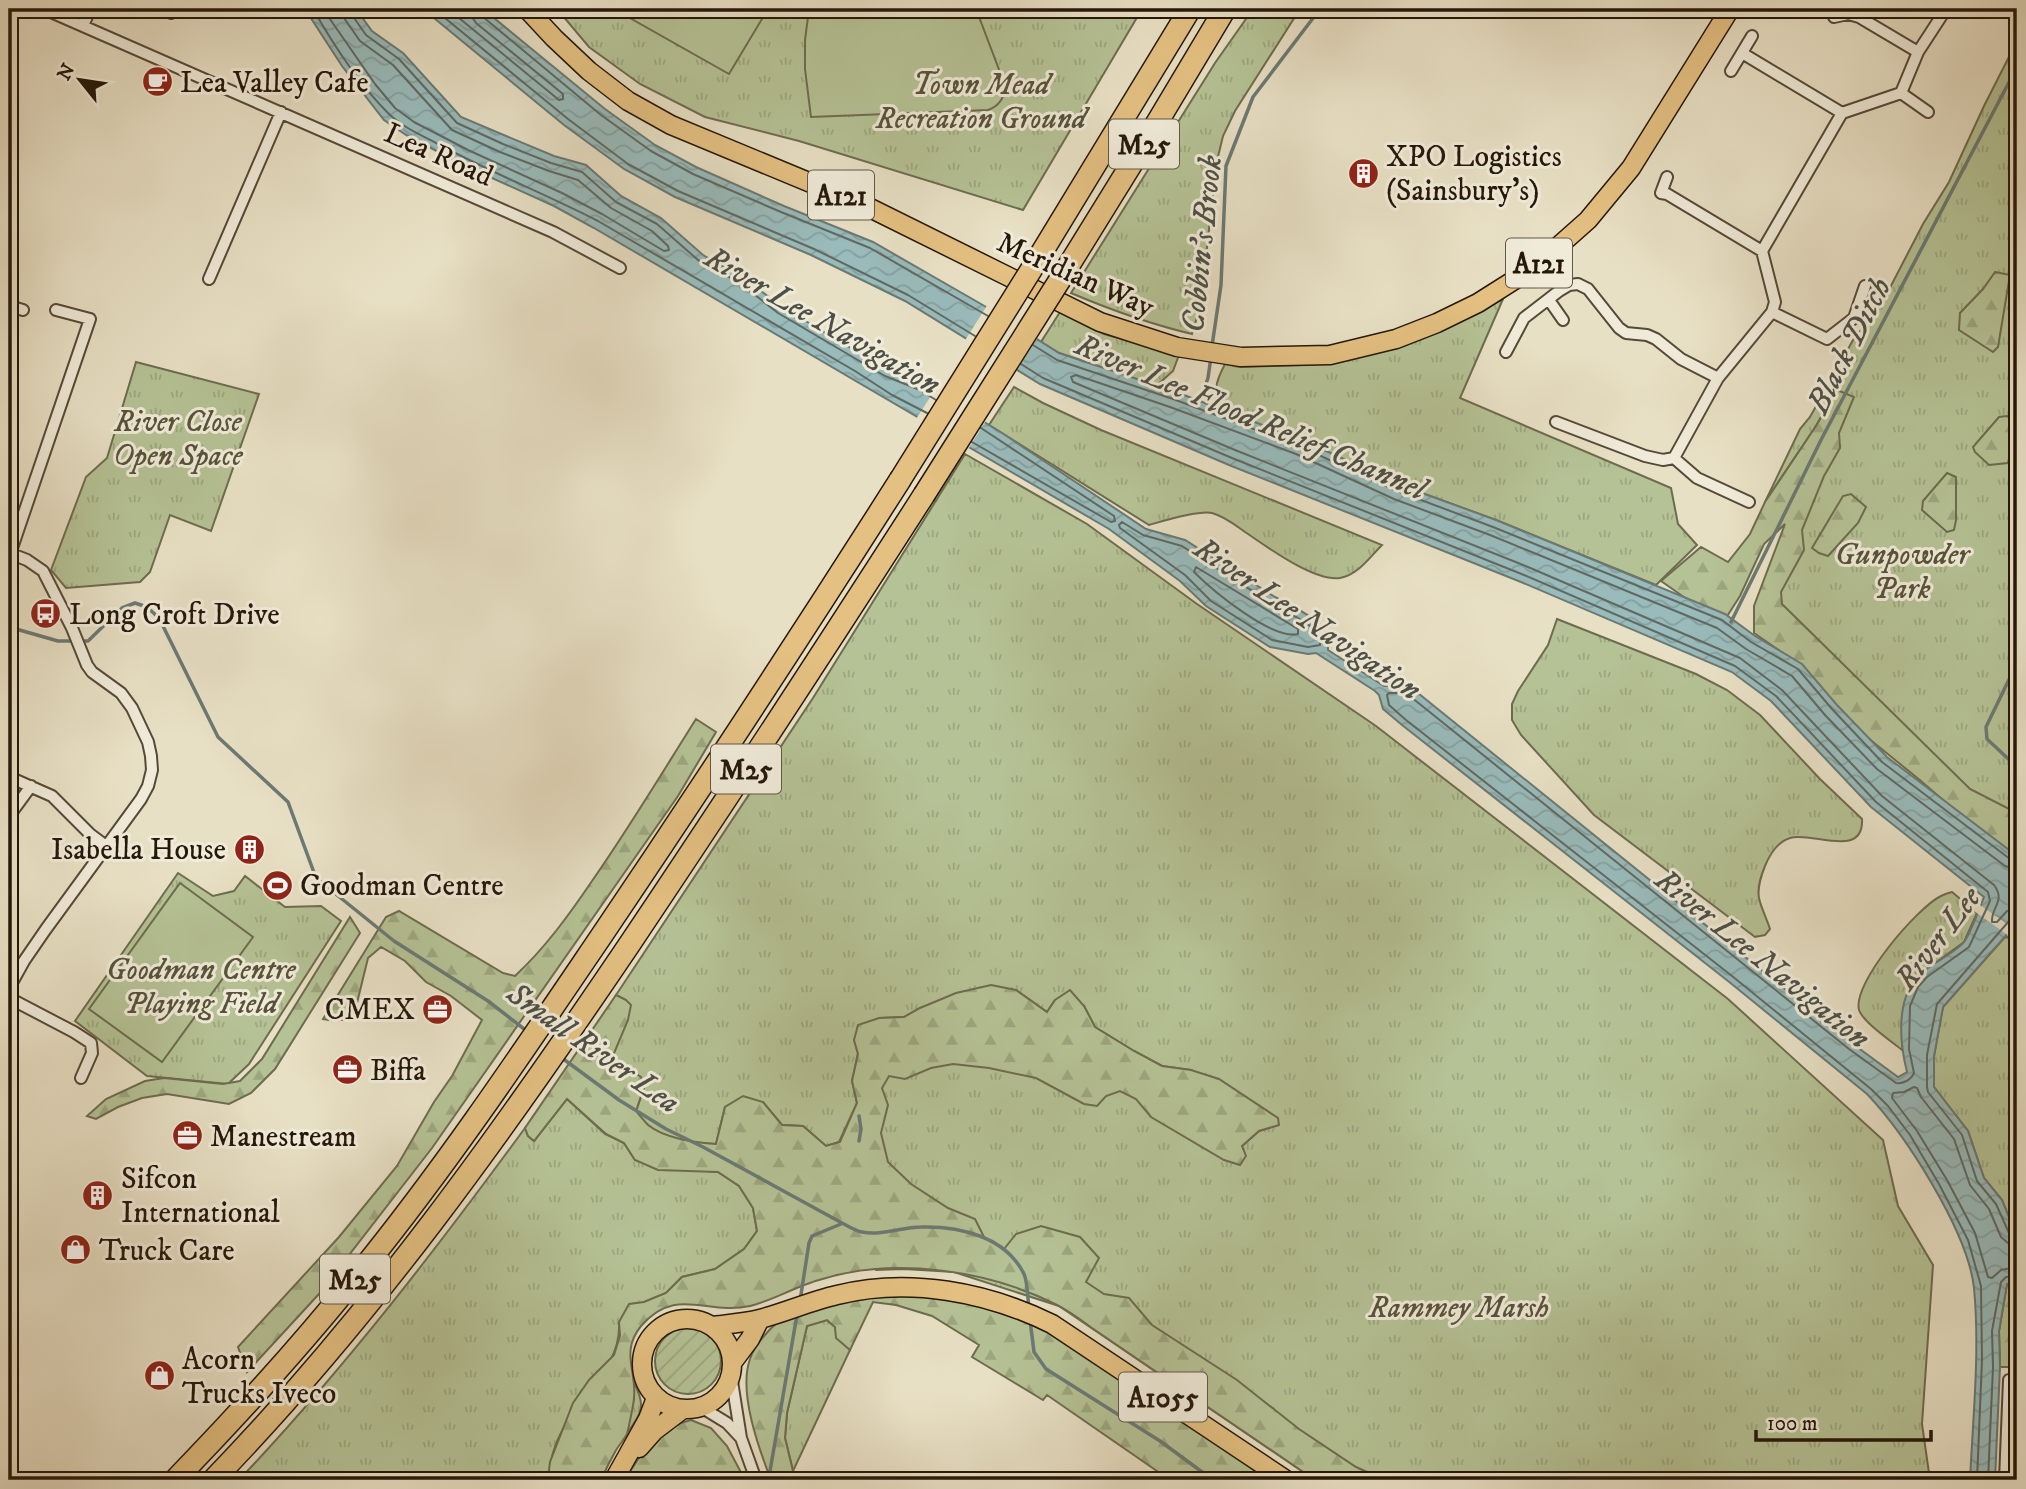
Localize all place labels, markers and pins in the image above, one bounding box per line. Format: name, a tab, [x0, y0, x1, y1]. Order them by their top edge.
cafe icon: Lea Valley Cafe	[140, 65, 174, 99]
place label: Lea Valley Cafe	[180, 65, 369, 102]
place label: XPO Logistics (Sainsbury's)	[1386, 139, 1562, 210]
building icon: XPO Logistics (Sainsbury's)	[1346, 156, 1380, 190]
bus stop icon: Long Croft Drive	[29, 597, 63, 631]
place label: Long Croft Drive	[69, 597, 280, 634]
place label: Isabella House	[51, 832, 226, 869]
building icon: Isabella House	[232, 832, 266, 866]
sports icon: Goodman Centre	[260, 868, 294, 902]
place label: Goodman Centre	[300, 868, 504, 905]
place label: CMEX	[325, 992, 415, 1029]
office icon: CMEX	[421, 992, 455, 1026]
office icon: Biffa	[330, 1053, 364, 1087]
place label: Biffa	[370, 1053, 426, 1090]
office icon: Manestream	[170, 1119, 204, 1153]
place label: Manestream	[210, 1119, 357, 1156]
place label: Sifcon International	[121, 1161, 280, 1232]
building icon: Sifcon International	[81, 1178, 115, 1212]
shop icon: Truck Care	[59, 1233, 93, 1267]
place label: Truck Care	[99, 1233, 235, 1270]
place label: Acorn Trucks Iveco	[182, 1342, 336, 1413]
shop icon: Acorn Trucks Iveco	[142, 1359, 176, 1393]

